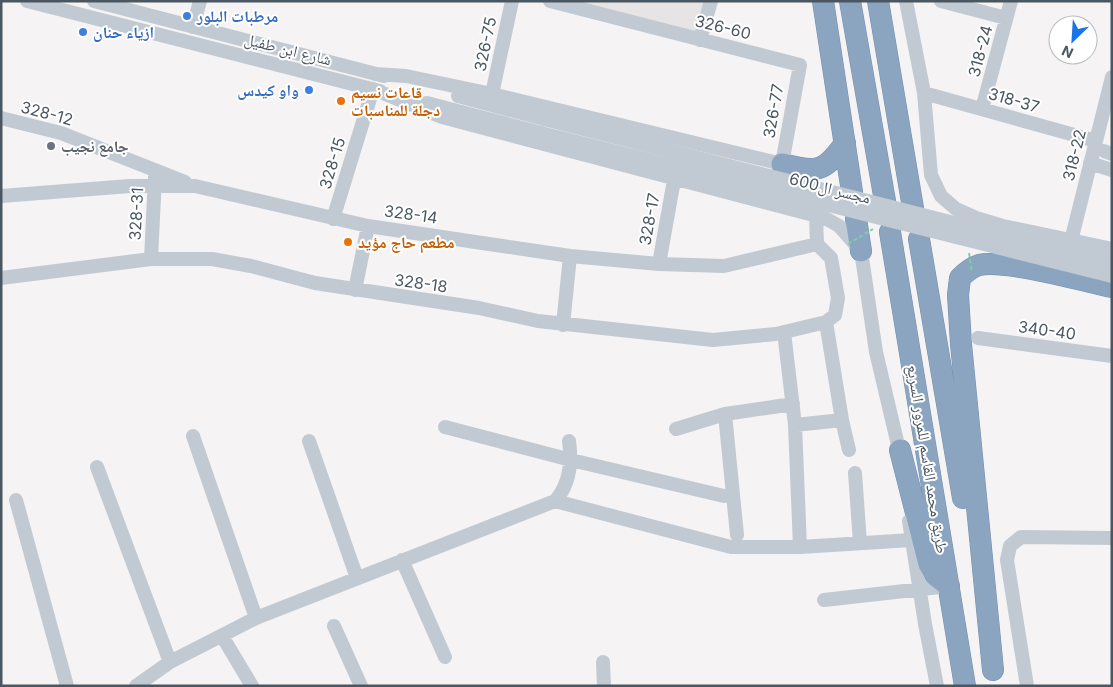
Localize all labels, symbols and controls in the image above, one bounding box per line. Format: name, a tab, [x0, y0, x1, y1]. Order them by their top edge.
place label: مرطبات البلور	[196, 6, 278, 26]
marker: مرطبات البلور	[181, 10, 193, 22]
street label: 326-60	[693, 10, 753, 44]
street label: 326-75	[469, 15, 501, 73]
north arrow	[1048, 15, 1098, 65]
place label: ازياء حنان	[93, 22, 154, 42]
street label: 318-24	[963, 23, 997, 79]
marker: ازياء حنان	[77, 26, 89, 38]
street label: شارع ابن طفيل	[242, 29, 334, 70]
text: N	[1059, 42, 1076, 62]
place label: واو كيدس	[237, 80, 299, 100]
place label: قاعات نسيم دجلة للمناسبات	[351, 82, 440, 120]
street label: 326-77	[758, 82, 788, 140]
street label: 318-37	[986, 83, 1042, 117]
marker: واو كيدس	[303, 84, 315, 96]
marker: قاعات نسيم دجلة للمناسبات	[335, 95, 347, 107]
street label: 328-12	[19, 96, 75, 130]
street label: 318-22	[1058, 127, 1090, 183]
street label: 328-15	[315, 135, 349, 191]
place label: جامع نجيب	[61, 136, 129, 157]
marker: جامع نجيب	[45, 140, 57, 152]
street label: مجسر ال600	[787, 168, 873, 209]
street label: 328-31	[125, 187, 147, 241]
street label: 328-17	[635, 191, 663, 247]
street label: 328-14	[383, 200, 439, 228]
place label: مطعم حاج مؤيد	[358, 232, 455, 254]
marker: مطعم حاج مؤيد	[342, 236, 354, 248]
street label: 328-18	[393, 269, 449, 297]
street label: 340-40	[1017, 316, 1077, 344]
street label: طريق محمد القاسم للمرور السريع	[902, 363, 953, 555]

